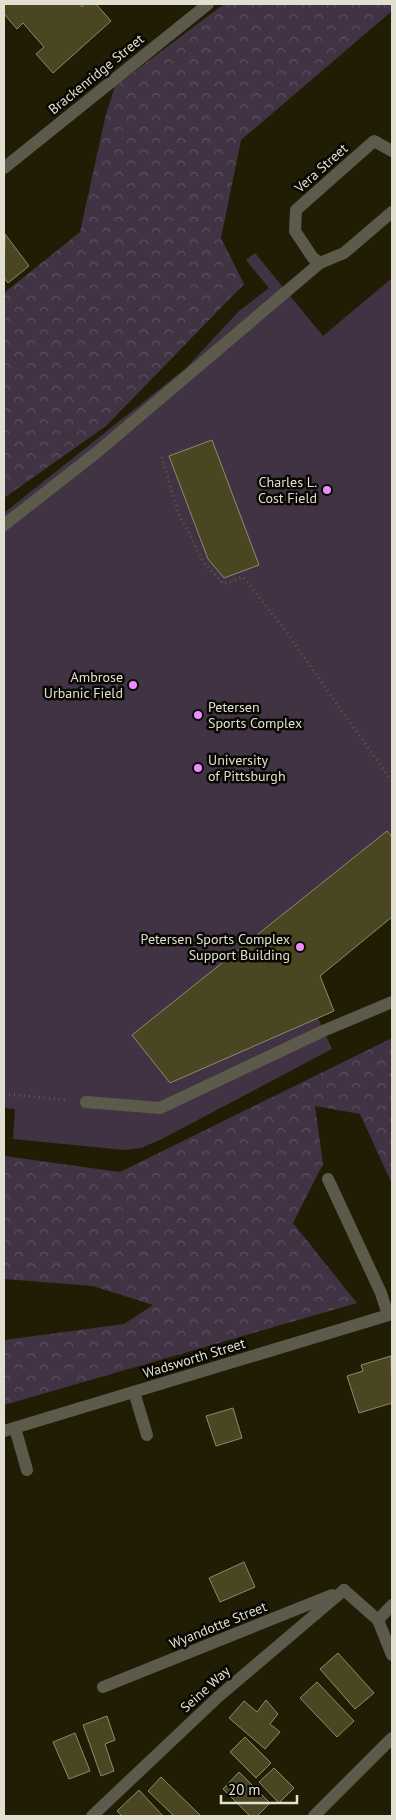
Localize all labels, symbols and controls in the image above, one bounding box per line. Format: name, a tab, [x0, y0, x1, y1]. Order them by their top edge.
street label: Brackenridge Street	[45, 30, 148, 118]
street label: Vera Street	[290, 139, 352, 197]
place label: Charles L. Cost Field	[258, 473, 317, 507]
marker: Charles L. Cost Field	[321, 484, 333, 496]
place label: Ambrose Urbanic Field	[44, 668, 123, 702]
marker: Ambrose Urbanic Field	[127, 679, 139, 691]
place label: Petersen Sports Complex	[208, 698, 302, 732]
marker: Petersen Sports Complex	[192, 709, 204, 721]
place label: University of Pittsburgh	[208, 751, 286, 785]
marker: University of Pittsburgh	[192, 762, 204, 774]
place label: Petersen Sports Complex Support Building	[141, 930, 290, 964]
marker: Petersen Sports Complex Support Building	[294, 941, 306, 953]
street label: Wadsworth Street	[141, 1334, 248, 1382]
street label: Wyandotte Street	[167, 1597, 270, 1653]
street label: Seine Way	[176, 1662, 234, 1716]
scale bar	[221, 1772, 297, 1804]
text: 20 m	[228, 1780, 261, 1799]

